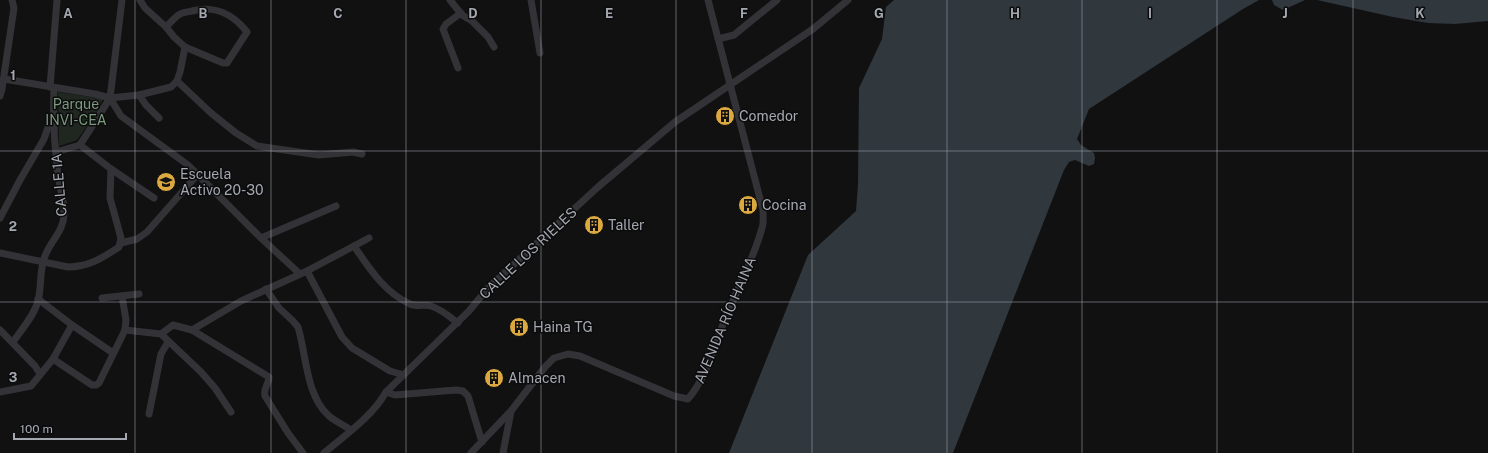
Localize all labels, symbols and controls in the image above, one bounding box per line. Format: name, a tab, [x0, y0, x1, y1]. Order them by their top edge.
text: A	[63, 6, 73, 21]
text: B	[199, 6, 208, 21]
text: C	[333, 6, 343, 21]
text: D	[468, 6, 478, 21]
text: E	[605, 6, 613, 21]
text: F	[740, 6, 748, 21]
text: G	[874, 6, 884, 21]
text: H	[1010, 6, 1020, 21]
text: I	[1148, 6, 1152, 21]
text: J	[1282, 6, 1288, 21]
text: K	[1415, 6, 1425, 21]
text: 1	[10, 68, 16, 83]
park label: Parque INVI-CEA	[45, 96, 107, 128]
building icon: Comedor	[714, 105, 736, 127]
place label: Comedor	[739, 108, 798, 124]
street label: CALLE 1A	[48, 153, 70, 217]
place label: Escuela Activo 20-30	[180, 166, 264, 198]
school or university icon: Escuela Activo 20-30	[155, 171, 177, 193]
building icon: Cocina	[737, 194, 759, 216]
place label: Cocina	[762, 197, 806, 213]
street label: CALLE LOS RIELES	[476, 204, 580, 302]
building icon: Taller	[583, 214, 605, 236]
place label: Taller	[608, 217, 645, 233]
text: 2	[9, 219, 17, 234]
street label: AVENIDA RÍO HAINA	[690, 254, 759, 386]
building icon: Haina TG	[508, 316, 530, 338]
place label: Haina TG	[533, 319, 593, 335]
building icon: Almacen	[483, 367, 505, 389]
text: 3	[9, 370, 18, 385]
place label: Almacen	[508, 370, 566, 386]
scale bar	[14, 415, 126, 441]
text: 100 m	[20, 422, 53, 436]

